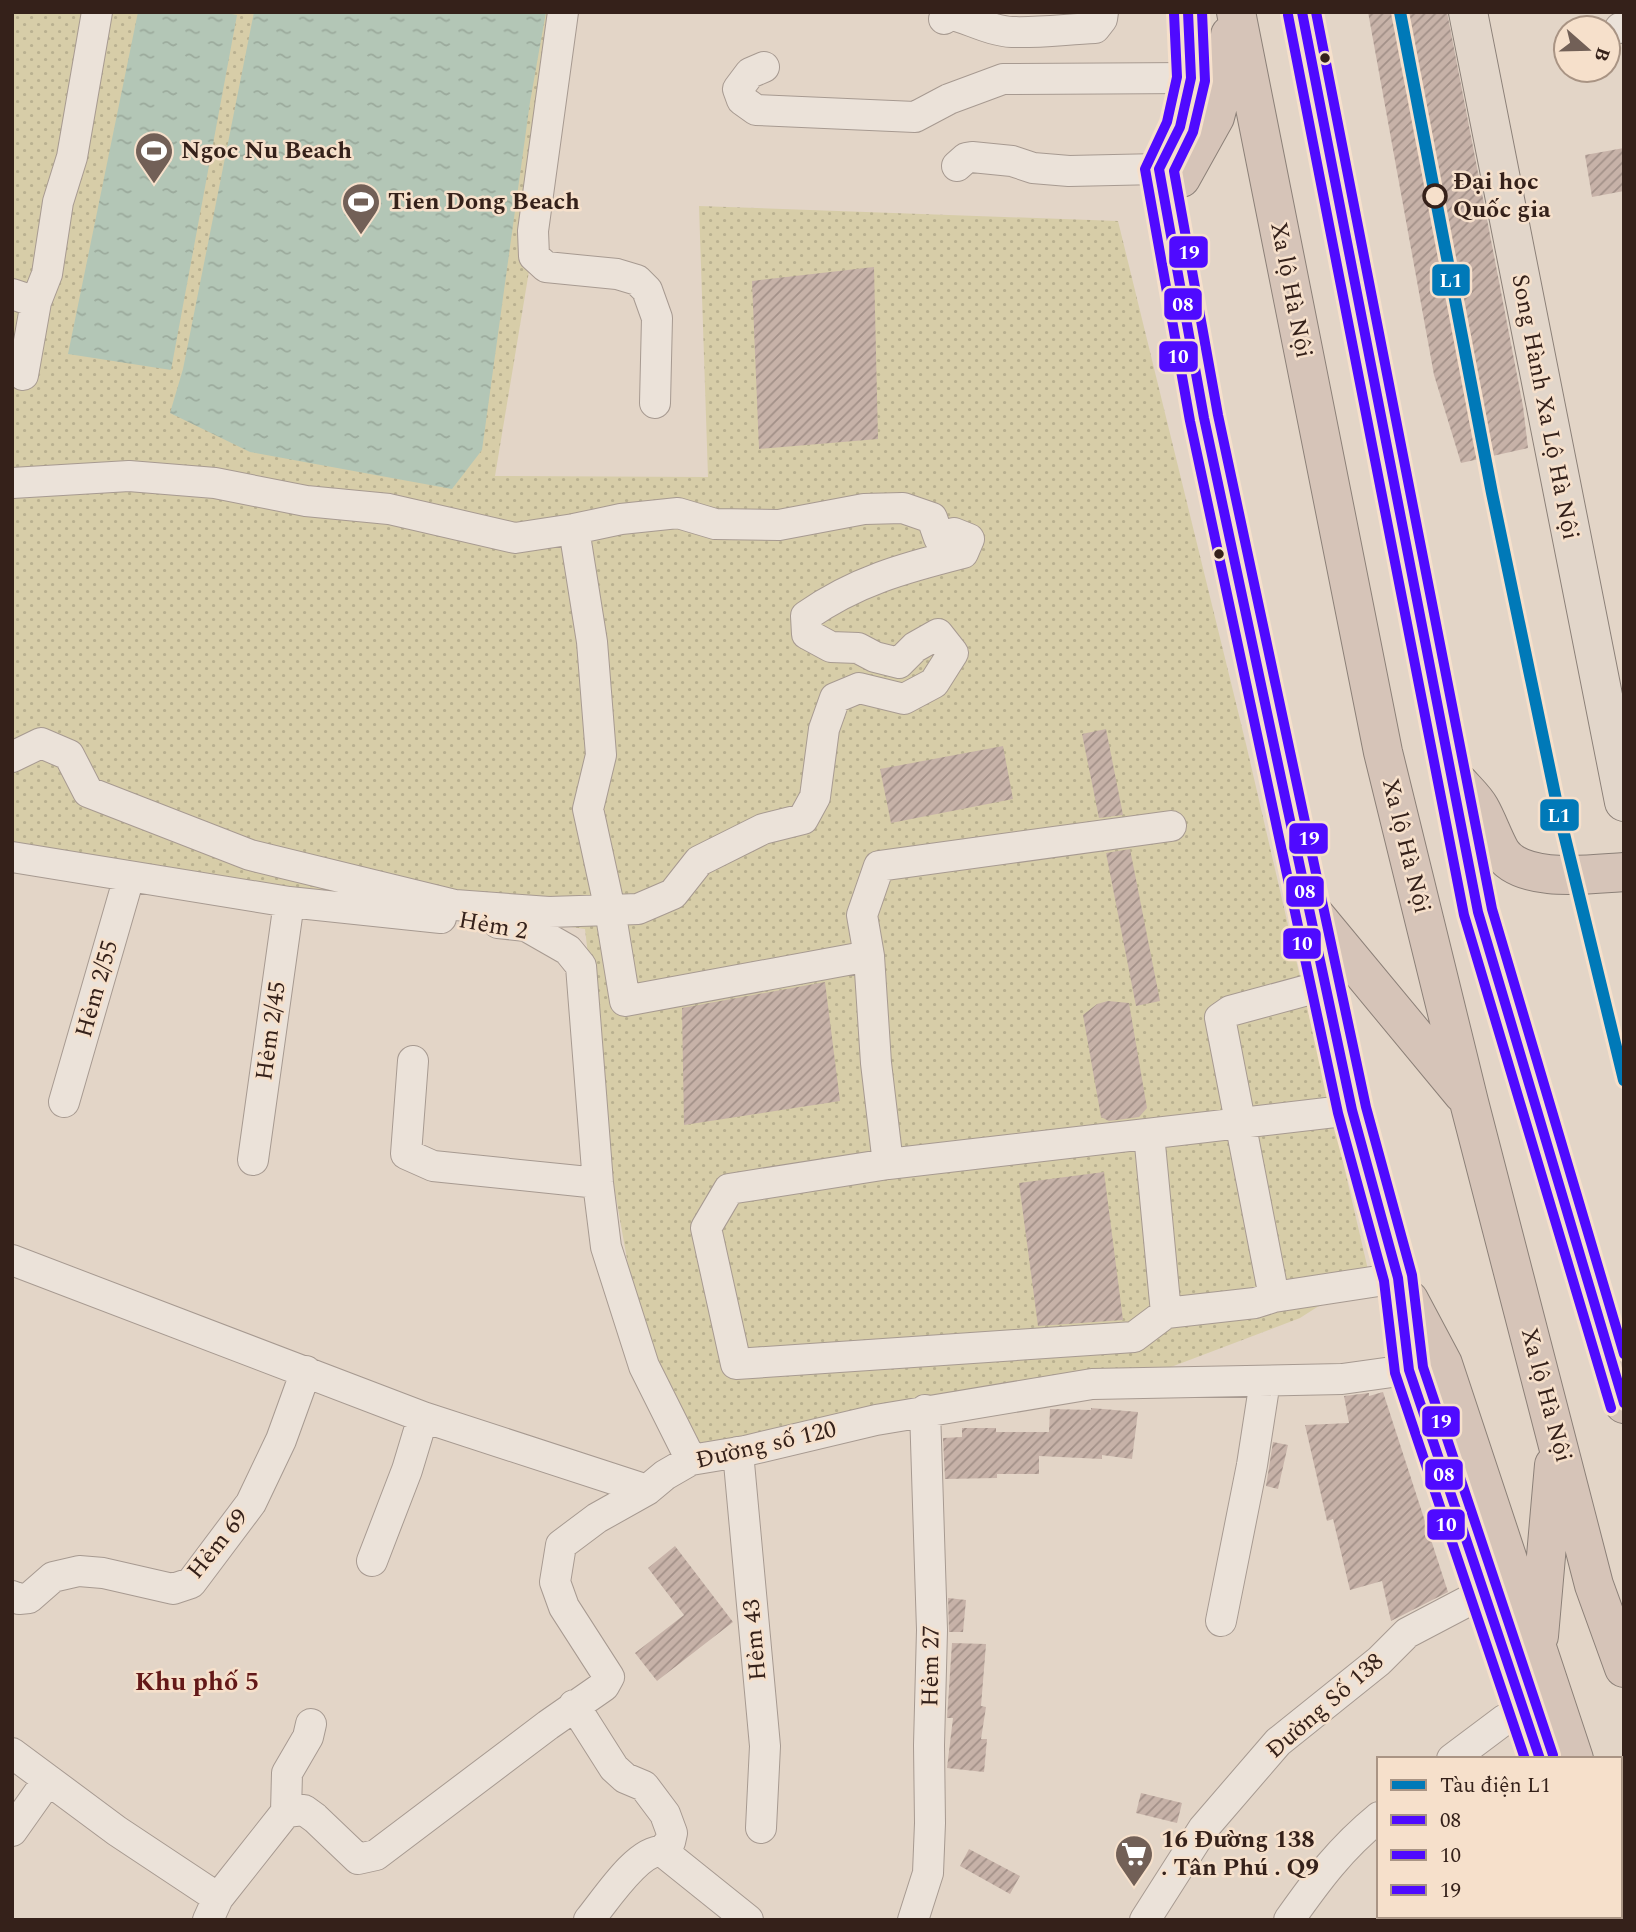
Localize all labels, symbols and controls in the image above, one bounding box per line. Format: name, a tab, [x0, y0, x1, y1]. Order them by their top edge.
north arrow	[1552, 14, 1622, 84]
text: B	[1586, 43, 1617, 66]
unlabelled marker	[1318, 51, 1332, 65]
sports icon: Ngoc Nu Beach	[133, 130, 175, 185]
place label: Ngoc Nu Beach	[181, 133, 352, 169]
place label: Đại học Quốc gia	[1453, 164, 1551, 228]
sports icon: Tien Dong Beach	[340, 181, 382, 236]
place label: Tien Dong Beach	[388, 184, 580, 220]
marker: Đại học Quốc gia	[1423, 184, 1447, 208]
street label: Xa lộ Hà Nội	[1260, 219, 1322, 361]
line badge: 19	[1168, 235, 1209, 269]
text: 19	[1178, 239, 1200, 268]
line badge: L1	[1431, 263, 1471, 297]
text: L1	[1440, 267, 1463, 296]
street label: Song Hành Xa Lộ Hà Nội	[1502, 271, 1588, 543]
line badge: 08	[1163, 287, 1203, 321]
text: 08	[1172, 291, 1194, 320]
line badge: 10	[1158, 340, 1199, 373]
text: 10	[1167, 343, 1189, 372]
unlabelled marker	[1212, 547, 1226, 561]
street label: Xa lộ Hà Nội	[1372, 775, 1440, 917]
line badge: L1	[1539, 798, 1580, 832]
text: L1	[1548, 802, 1571, 831]
line badge: 19	[1288, 822, 1329, 855]
text: 19	[1298, 825, 1320, 854]
line badge: 08	[1285, 875, 1325, 908]
text: 08	[1294, 878, 1316, 907]
street label: Hẻm 2	[456, 902, 530, 950]
line badge: 10	[1282, 927, 1322, 960]
text: 10	[1291, 930, 1313, 959]
street label: Hẻm 2/55	[66, 936, 128, 1042]
street label: Hẻm 2/45	[246, 979, 296, 1083]
street label: Xa lộ Hà Nội	[1511, 1324, 1581, 1466]
line badge: 19	[1421, 1405, 1461, 1438]
text: 19	[1430, 1408, 1452, 1437]
street label: Đường số 120	[692, 1411, 840, 1479]
line badge: 08	[1424, 1458, 1464, 1491]
text: 08	[1433, 1461, 1455, 1490]
street label: Hẻm 69	[178, 1501, 258, 1587]
line badge: 10	[1426, 1508, 1466, 1541]
text: 10	[1435, 1511, 1457, 1540]
street label: Hẻm 43	[734, 1598, 776, 1682]
street label: Hẻm 27	[912, 1625, 950, 1707]
street label: Đường Số 138	[1258, 1644, 1392, 1768]
district label: Khu phố 5	[135, 1662, 259, 1702]
legend	[1377, 1757, 1622, 1918]
text: Tàu điện L1	[1440, 1770, 1551, 1802]
text: 08	[1440, 1805, 1461, 1837]
place label: 16 Đường 138 . Tân Phú . Q9	[1161, 1822, 1319, 1886]
supermarket icon: 16 Đường 138 . Tân Phú . Q9	[1113, 1833, 1155, 1888]
text: 10	[1440, 1840, 1461, 1872]
text: 19	[1440, 1875, 1461, 1907]

